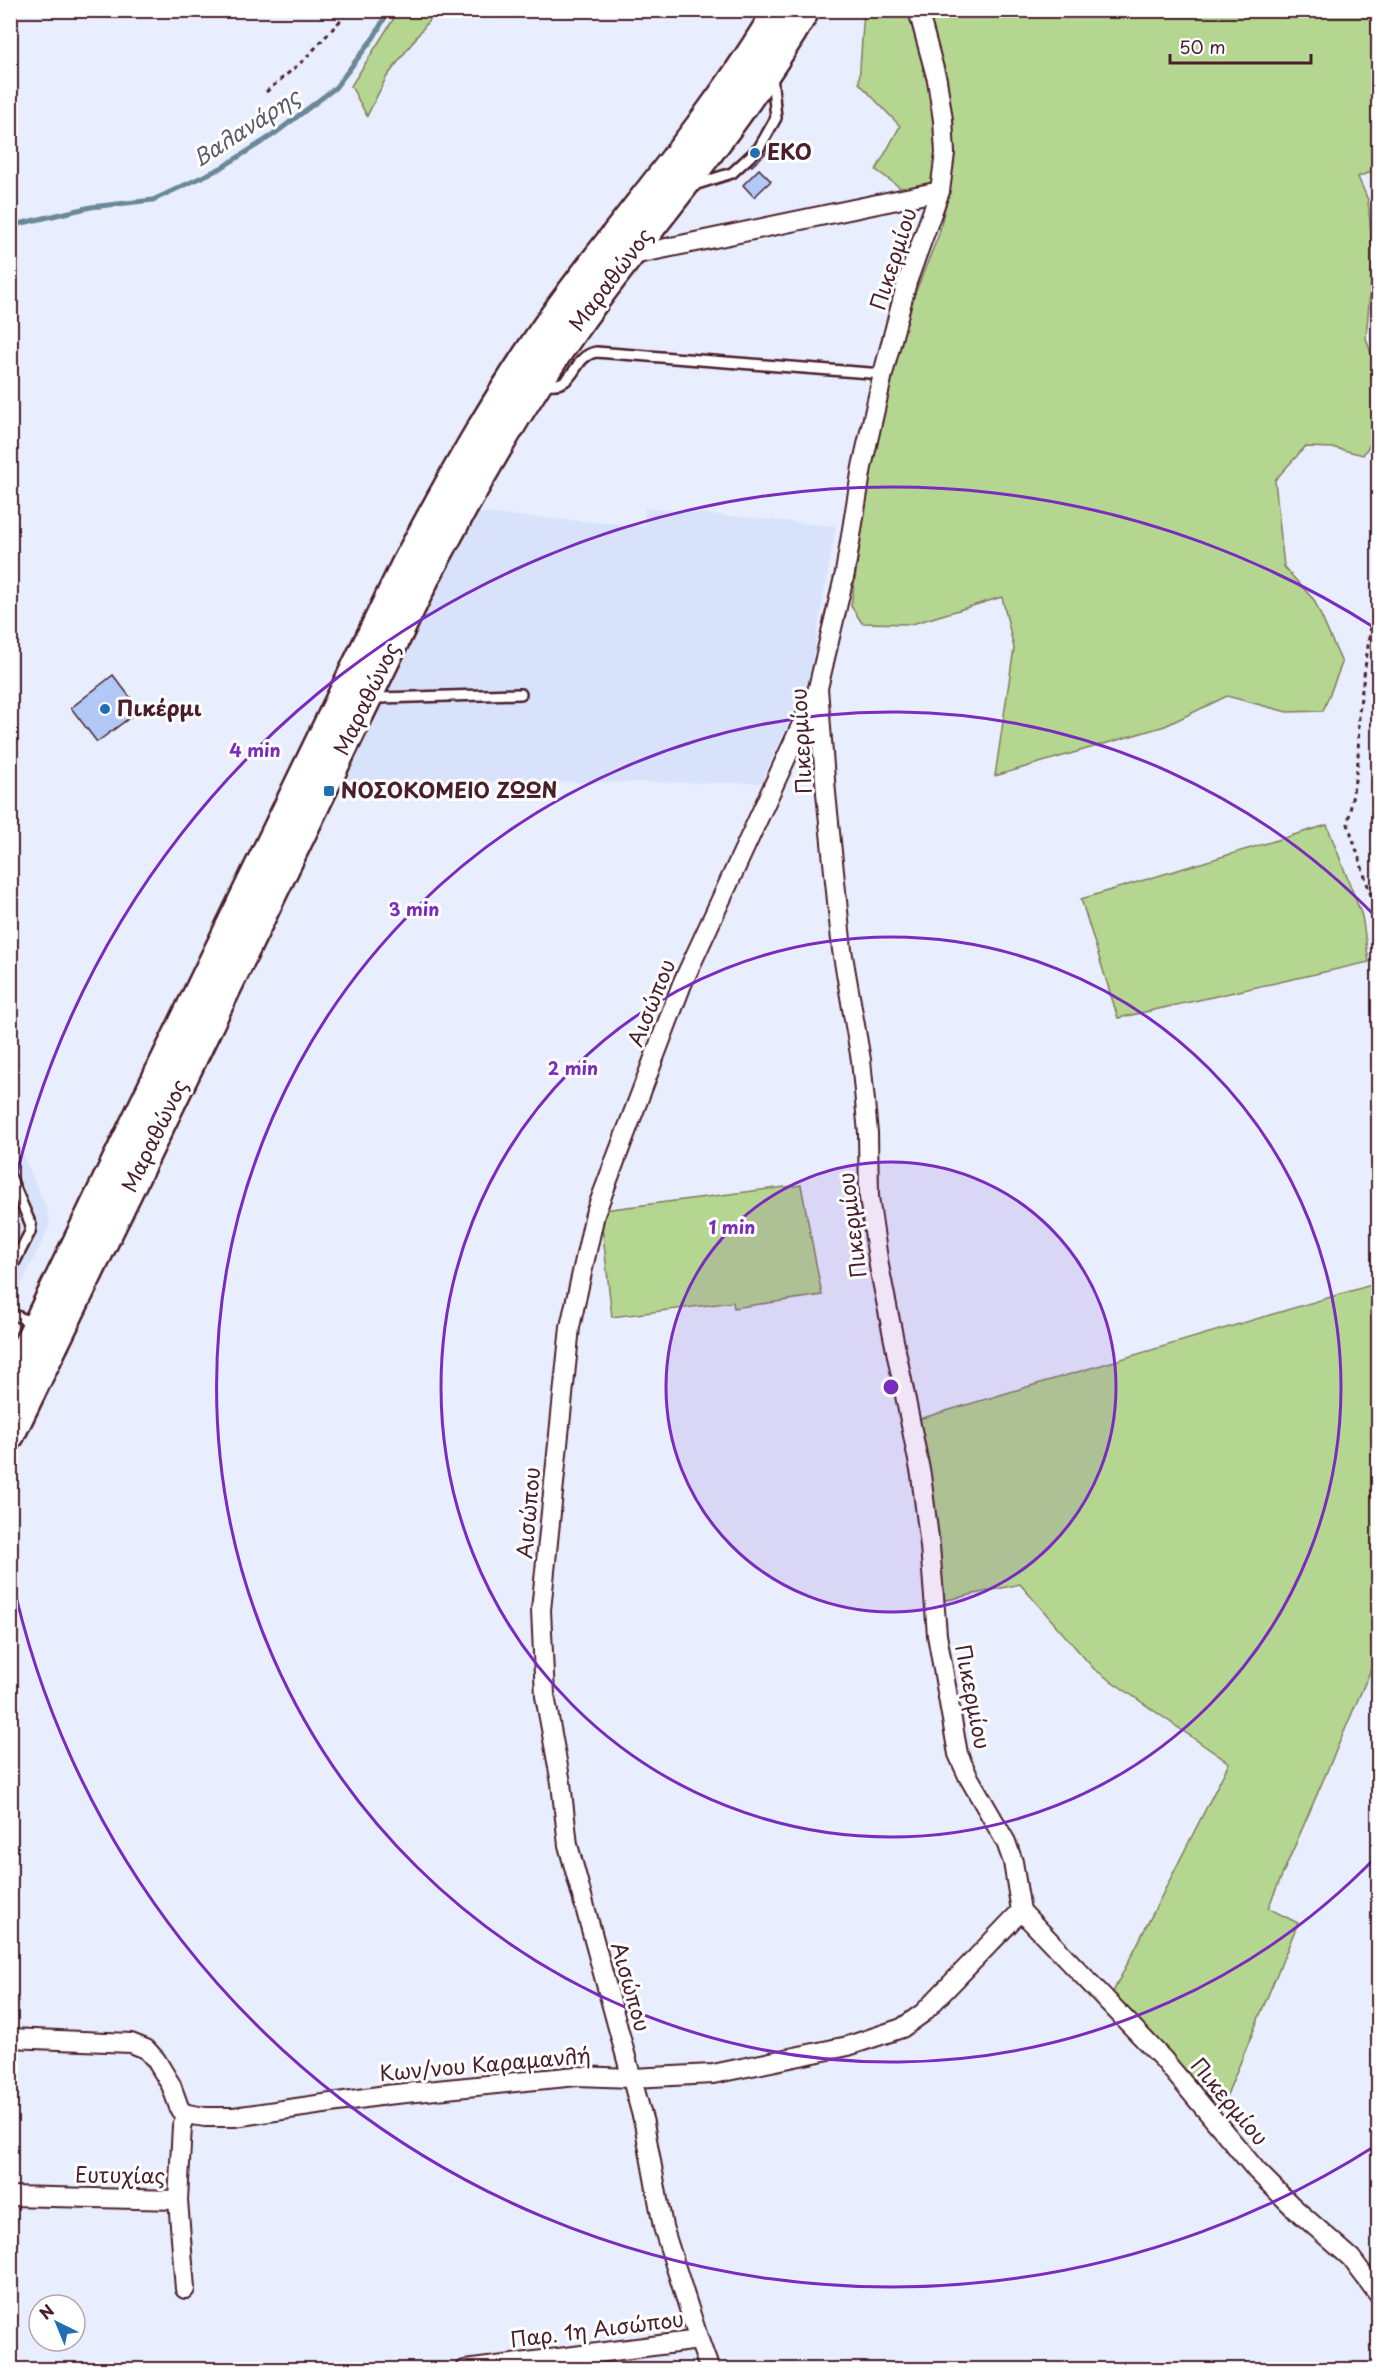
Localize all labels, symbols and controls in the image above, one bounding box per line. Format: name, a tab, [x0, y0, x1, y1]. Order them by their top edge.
scale bar	[1170, 27, 1311, 65]
text: 50 m	[1179, 33, 1226, 60]
water label: Βαλανάρης	[185, 79, 307, 174]
place label: EKO	[767, 135, 812, 167]
marker: EKO	[748, 146, 762, 160]
street label: Πικερμίου	[861, 203, 924, 314]
street label: Μαραθώνος	[560, 220, 659, 337]
street label: Μαραθώνος	[324, 636, 406, 760]
street label: Πικερμίου	[781, 687, 819, 795]
place label: Πικέρμι	[117, 691, 202, 723]
marker: Πικέρμι	[98, 702, 112, 716]
text: 4 min	[229, 736, 281, 763]
place label: ΝΟΣΟΚΟΜΕΙΟ ΖΩΩΝ	[341, 773, 557, 805]
marker: ΝΟΣΟΚΟΜΕΙΟ ΖΩΩΝ	[322, 784, 336, 798]
text: 3 min	[389, 895, 439, 922]
street label: Αισώπου	[618, 954, 682, 1051]
text: 2 min	[548, 1054, 598, 1081]
street label: Μαραθώνος	[112, 1073, 194, 1197]
street label: Πικερμίου	[829, 1171, 873, 1280]
text: 1 min	[709, 1213, 755, 1240]
centre of rings	[881, 1377, 901, 1397]
street label: Αισώπου	[507, 1466, 547, 1560]
street label: Πικερμίου	[948, 1642, 1000, 1752]
street label: Αισώπου	[604, 1938, 660, 2035]
street label: Κων/νου Καραμανλή	[378, 2038, 592, 2088]
street label: Πικερμίου	[1184, 2050, 1277, 2152]
street label: Ευτυχίας	[75, 2157, 166, 2191]
north arrow	[27, 2293, 87, 2353]
text: N	[33, 2298, 59, 2324]
street label: Παρ. 1η Αισώπου	[508, 2301, 686, 2355]

